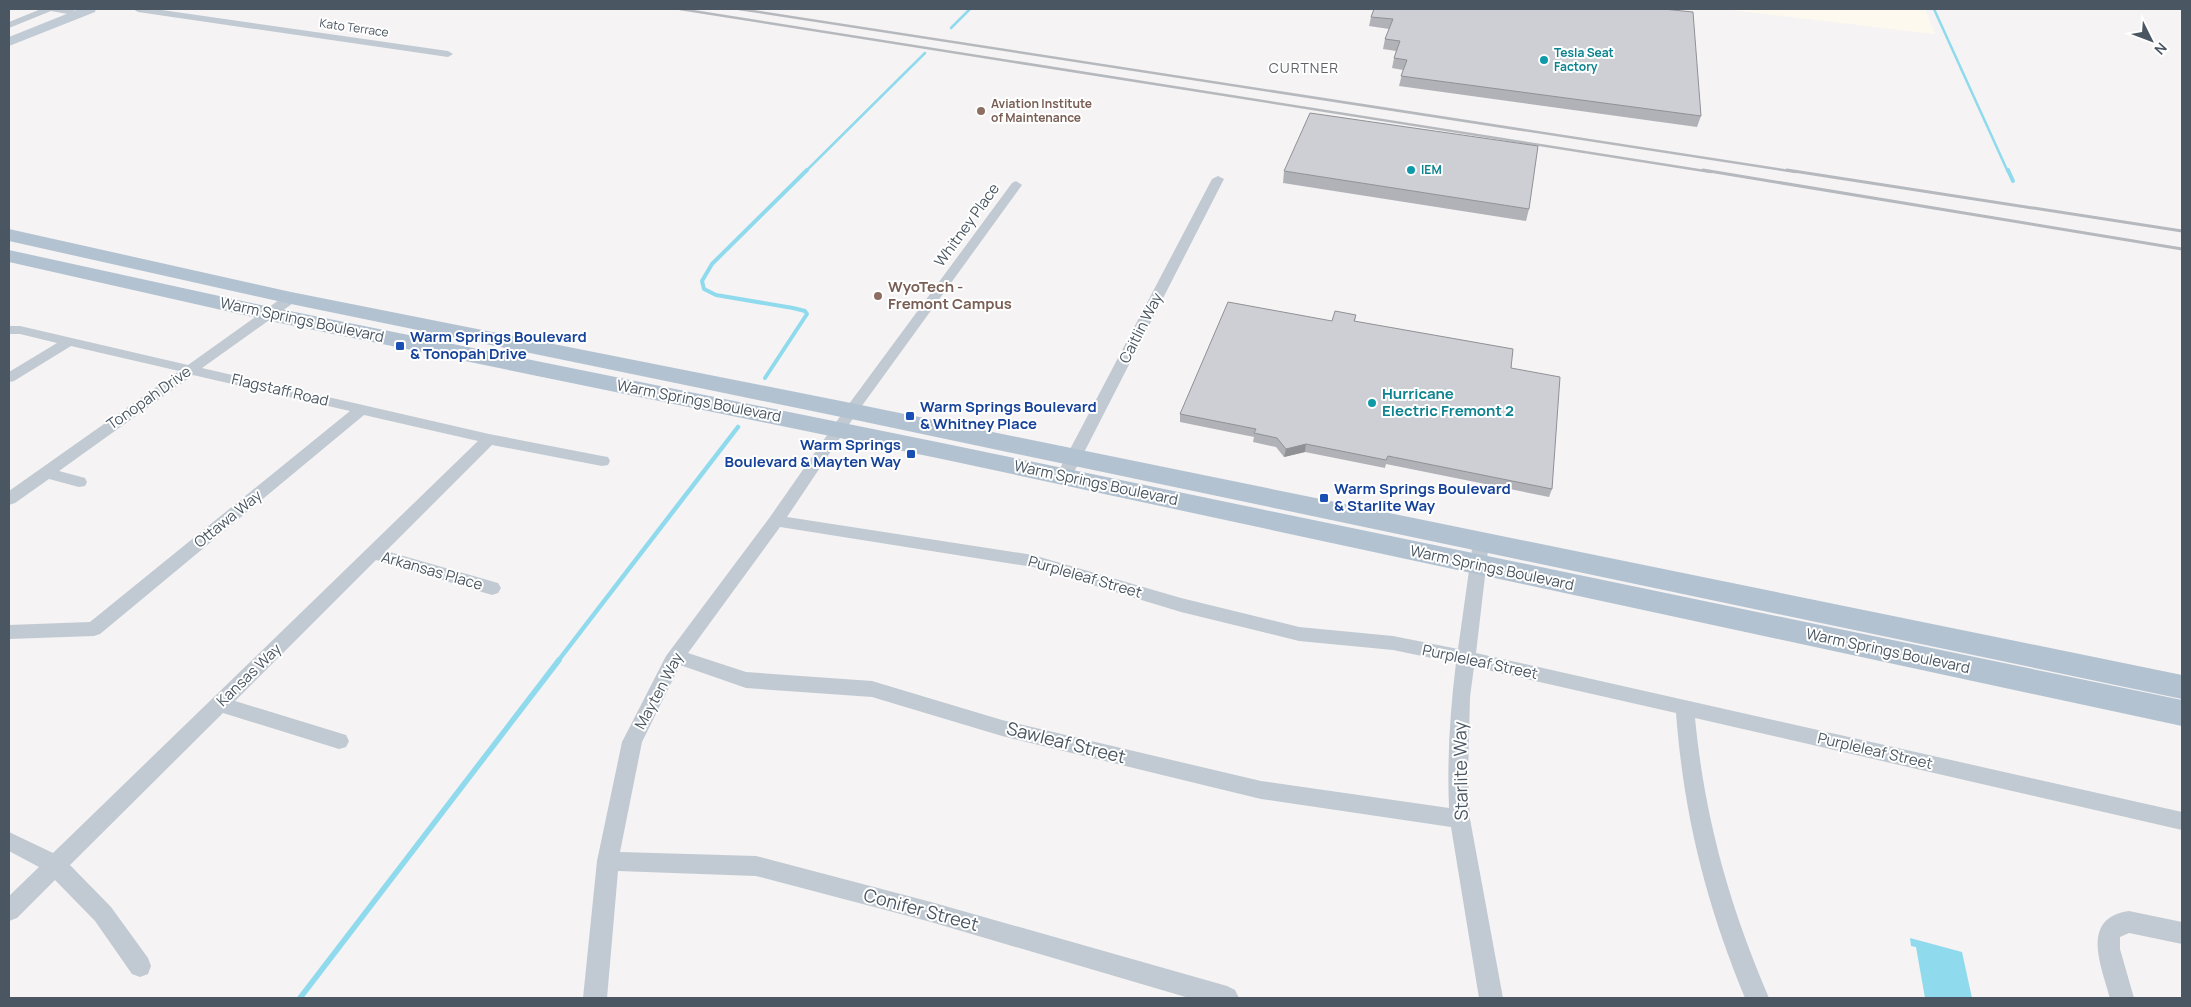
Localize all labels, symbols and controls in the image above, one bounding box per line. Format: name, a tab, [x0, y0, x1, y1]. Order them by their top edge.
street label: Kato Terrace	[318, 14, 390, 41]
north arrow	[2126, 15, 2176, 65]
text: N	[2151, 39, 2171, 59]
place label: Tesla Seat Factory	[1554, 44, 1614, 75]
marker: Tesla Seat Factory	[1538, 54, 1550, 66]
district label: CURTNER	[1269, 58, 1339, 77]
place label: Aviation Institute of Maintenance	[991, 95, 1092, 126]
marker: Aviation Institute of Maintenance	[975, 105, 987, 117]
place label: IEM	[1421, 161, 1442, 178]
marker: IEM	[1405, 164, 1417, 176]
street label: Whitney Place	[929, 178, 1004, 271]
place label: WyoTech - Fremont Campus	[888, 276, 1012, 314]
street label: Caitlin Way	[1114, 289, 1167, 367]
marker: WyoTech - Fremont Campus	[872, 290, 884, 302]
street label: Warm Springs Boulevard	[218, 292, 386, 347]
place label: Warm Springs Boulevard & Tonopah Drive	[410, 326, 587, 364]
marker: Warm Springs Boulevard & Tonopah Drive	[394, 340, 406, 352]
street label: Tonopah Drive	[102, 361, 195, 434]
street label: Flagstaff Road	[230, 368, 331, 411]
street label: Warm Springs Boulevard	[615, 374, 783, 427]
place label: Hurricane Electric Fremont 2	[1382, 383, 1514, 421]
place label: Warm Springs Boulevard & Whitney Place	[920, 396, 1097, 434]
marker: Hurricane Electric Fremont 2	[1366, 397, 1378, 409]
marker: Warm Springs Boulevard & Whitney Place	[904, 410, 916, 422]
place label: Warm Springs Boulevard & Mayten Way	[725, 434, 902, 472]
marker: Warm Springs Boulevard & Mayten Way	[905, 448, 917, 460]
street label: Warm Springs Boulevard	[1012, 455, 1180, 510]
place label: Warm Springs Boulevard & Starlite Way	[1334, 478, 1511, 516]
street label: Ottawa Way	[189, 485, 266, 552]
marker: Warm Springs Boulevard & Starlite Way	[1318, 492, 1330, 504]
street label: Warm Springs Boulevard	[1408, 540, 1576, 595]
street label: Arkansas Place	[379, 546, 485, 595]
street label: Purpleleaf Street	[1026, 550, 1144, 603]
street label: Warm Springs Boulevard	[1804, 623, 1972, 678]
street label: Kansas Way	[212, 638, 286, 711]
street label: Purpleleaf Street	[1421, 639, 1540, 684]
street label: Mayten Way	[629, 649, 688, 733]
street label: Sawleaf Street	[1004, 716, 1128, 768]
street label: Starlite Way	[1447, 721, 1473, 821]
street label: Purpleleaf Street	[1816, 727, 1935, 774]
street label: Conifer Street	[861, 882, 981, 936]

